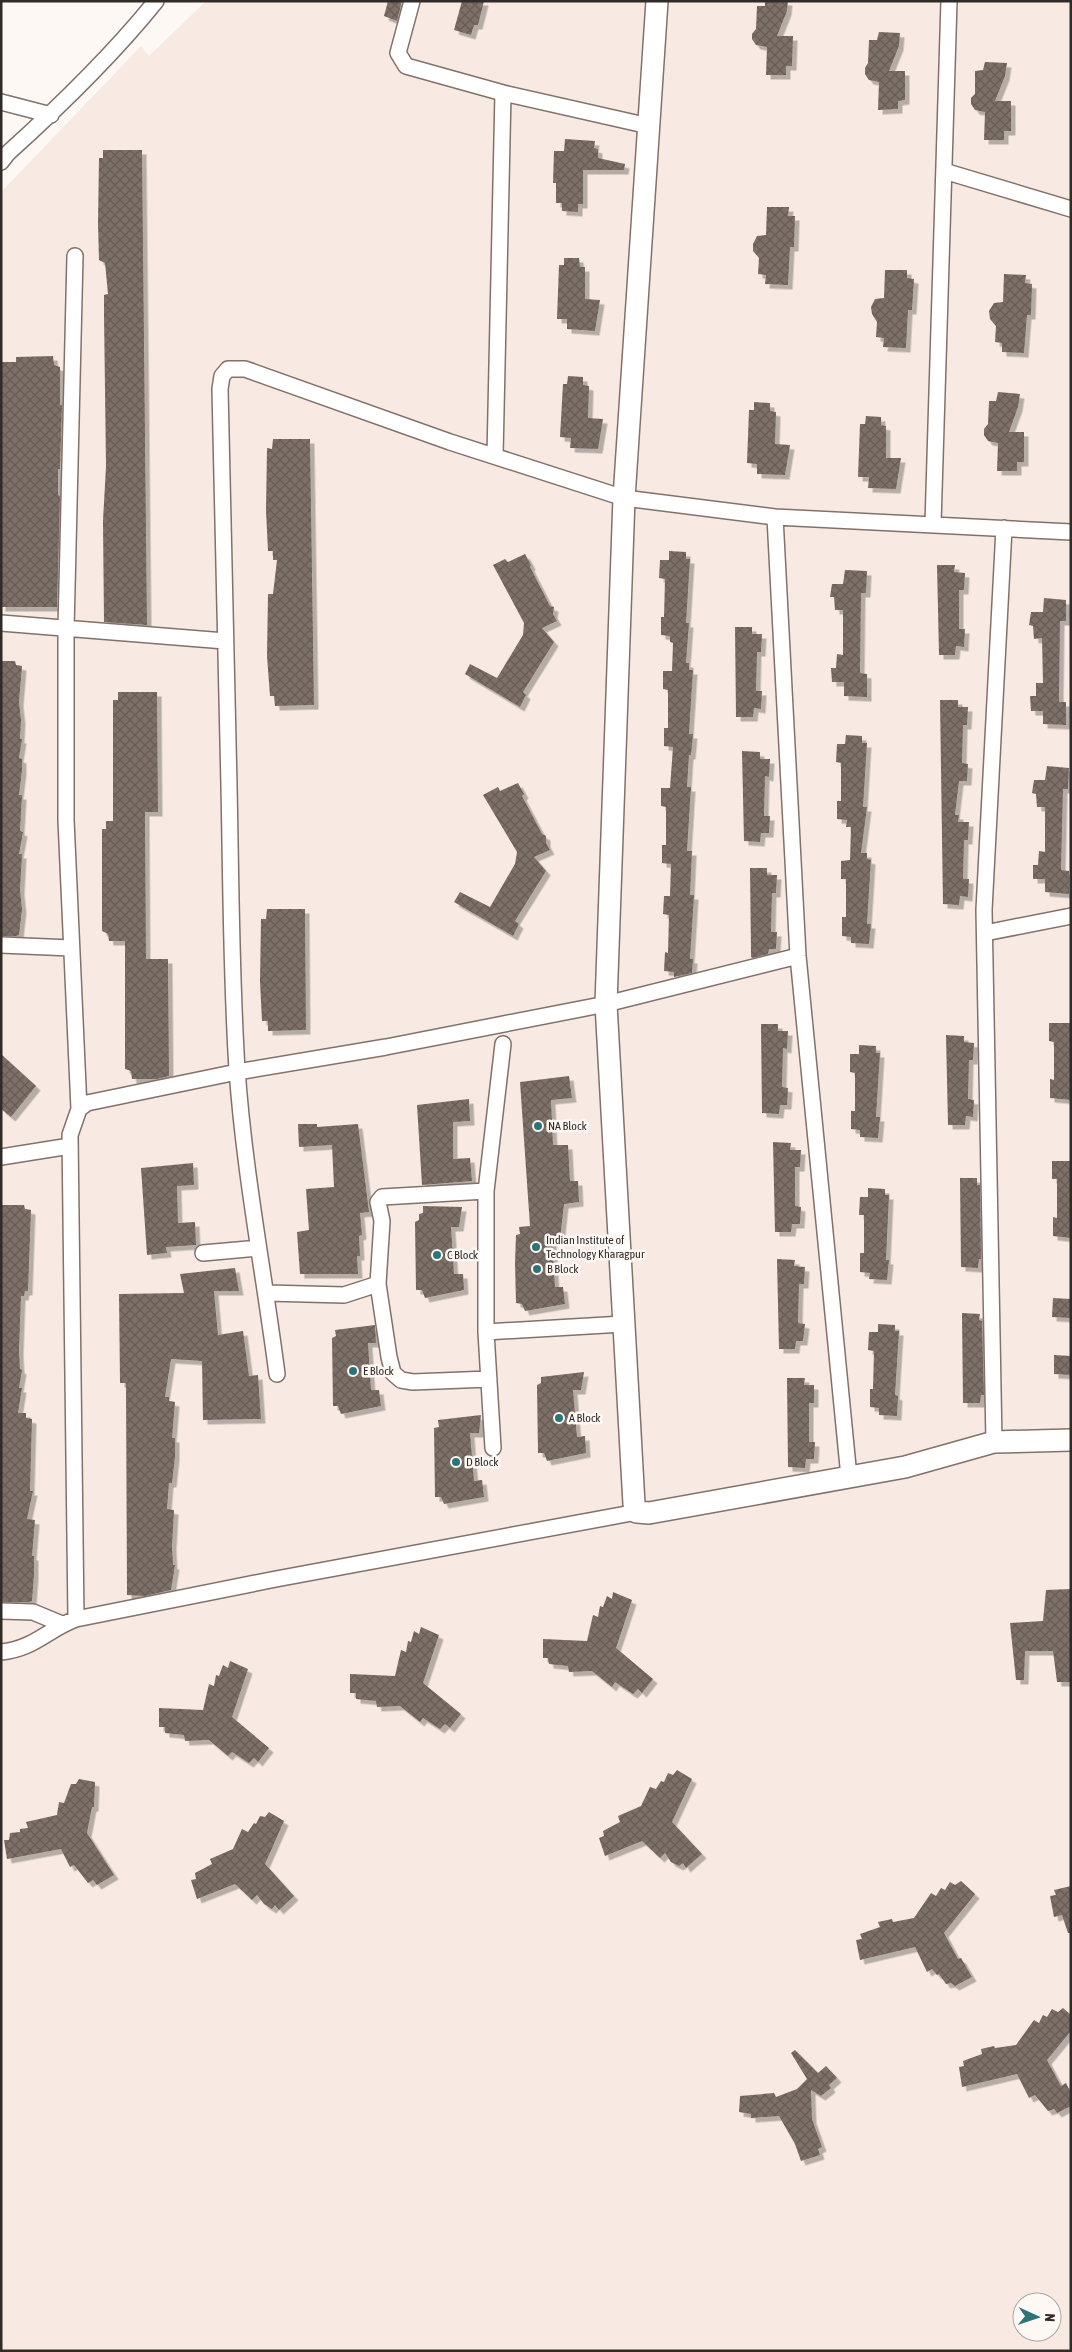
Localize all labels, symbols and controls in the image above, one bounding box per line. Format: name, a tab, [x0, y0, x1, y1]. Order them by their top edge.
place label: NA Block	[548, 1119, 587, 1133]
marker: NA Block	[532, 1120, 544, 1132]
place label: Indian Institute of Technology Kharagpur	[546, 1233, 645, 1261]
marker: Indian Institute of Technology Kharagpur	[530, 1241, 542, 1253]
place label: C Block	[447, 1248, 479, 1262]
marker: C Block	[431, 1249, 443, 1261]
place label: B Block	[547, 1262, 579, 1276]
marker: B Block	[531, 1263, 543, 1275]
place label: E Block	[363, 1364, 395, 1378]
marker: E Block	[347, 1365, 359, 1377]
place label: A Block	[569, 1411, 601, 1425]
marker: A Block	[553, 1412, 565, 1424]
place label: D Block	[466, 1455, 499, 1469]
marker: D Block	[450, 1456, 462, 1468]
north arrow	[1012, 2292, 1062, 2342]
text: N	[1042, 2313, 1058, 2322]

